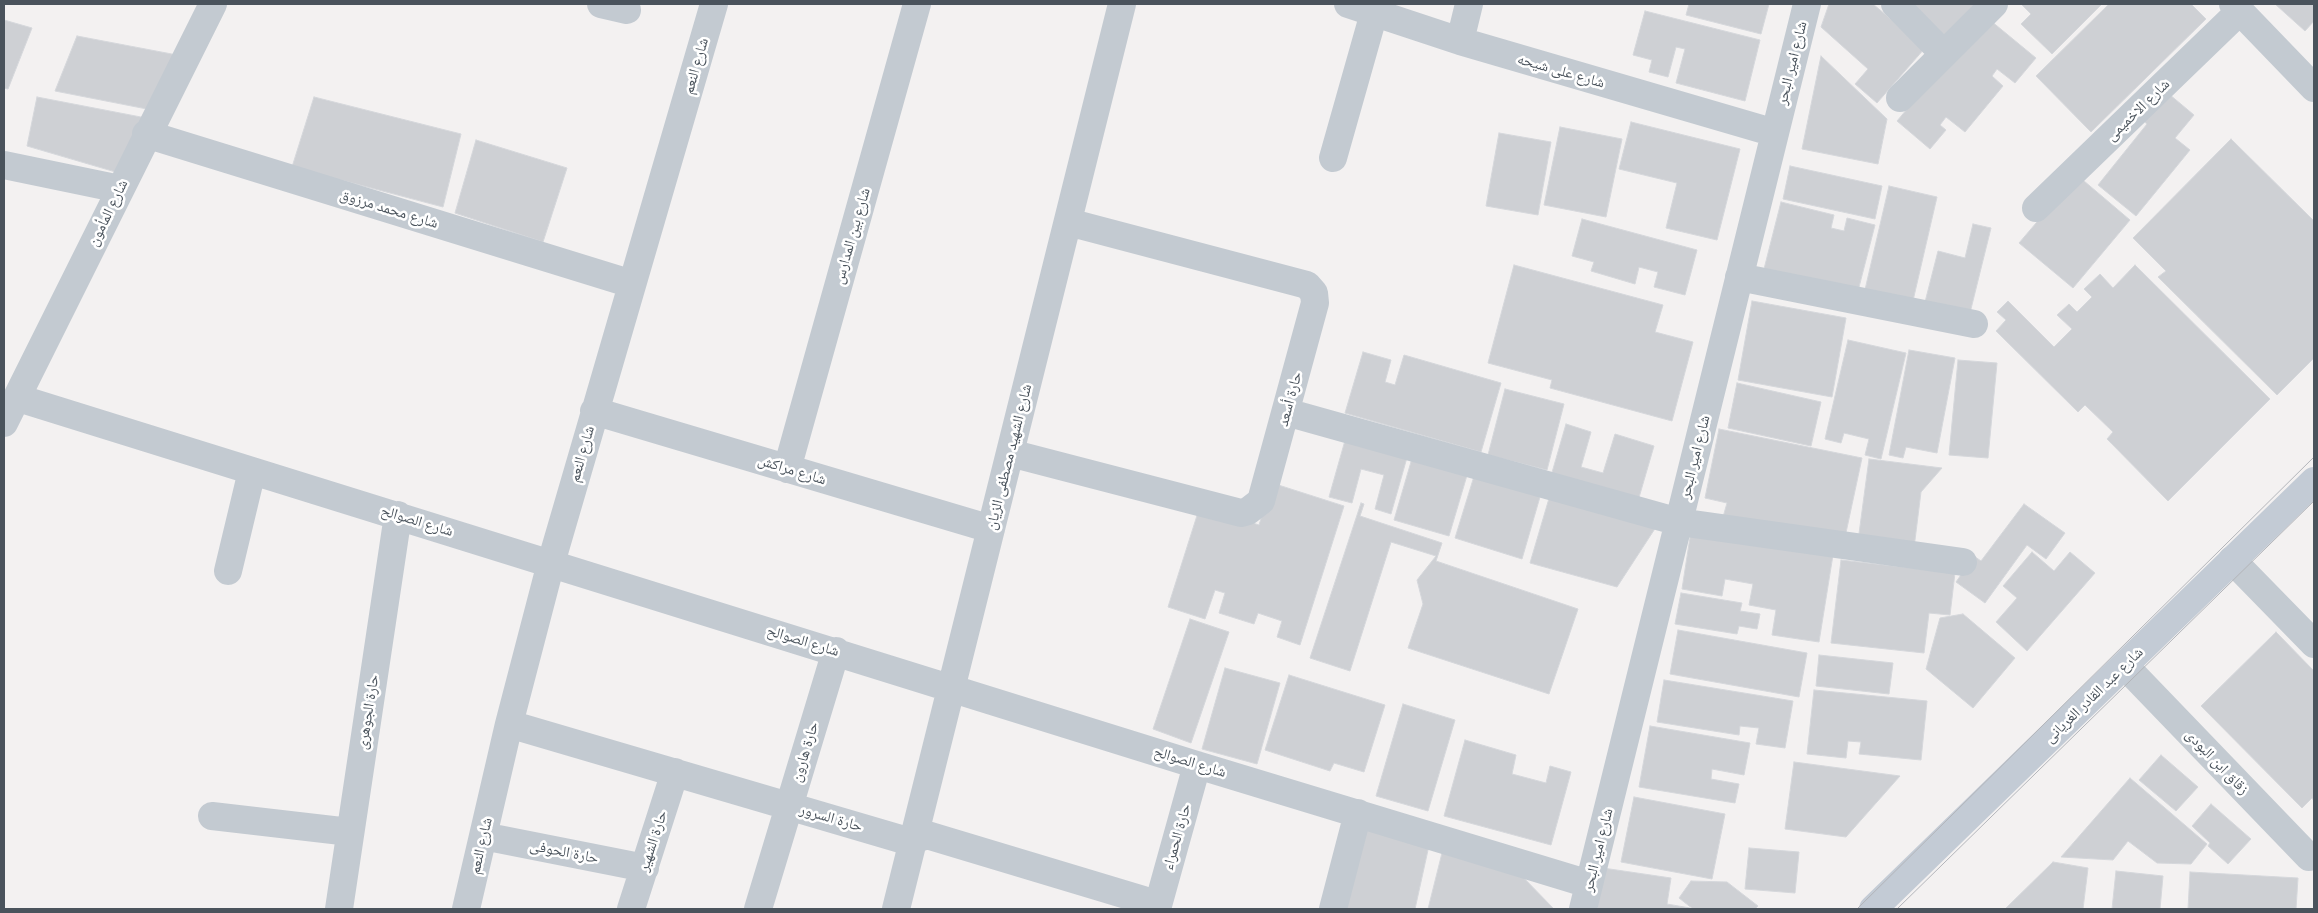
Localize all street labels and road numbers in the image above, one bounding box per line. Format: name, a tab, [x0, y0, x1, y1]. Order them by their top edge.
street label: شارع امير البحر	[1773, 19, 1811, 107]
street label: شارع النعم	[679, 36, 713, 96]
street label: شارع على شيحه	[1515, 50, 1607, 92]
street label: شارع الاخميمى	[2102, 75, 2174, 145]
street label: شارع المأمون	[84, 177, 132, 249]
street label: شارع محمد مرزوق	[338, 185, 440, 233]
street label: شارع بين المدارس	[830, 186, 874, 286]
street label: حارة أسعد	[1274, 370, 1306, 428]
street label: شارع الشهيد مصطفى الزيان	[982, 382, 1036, 532]
street label: شارع امير البحر	[1676, 413, 1714, 501]
street label: شارع النعم	[565, 424, 599, 484]
street label: شارع مراكش	[756, 451, 828, 489]
street label: شارع الصوالح	[379, 501, 455, 541]
street label: شارع الصوالح	[765, 621, 841, 661]
street label: شارع عبد القادر الغريانى	[2041, 643, 2147, 747]
street label: حارة الجوهرى	[353, 673, 383, 751]
street label: حارة هارون	[787, 720, 823, 784]
street label: زقاق ابن البودى	[2182, 726, 2252, 798]
street label: شارع الصوالح	[1152, 742, 1228, 782]
street label: حارة السرور	[797, 800, 865, 836]
street label: حارة الحمراء	[1159, 802, 1195, 872]
street label: شارع امير البحر	[1579, 806, 1617, 894]
street label: حارة الشهير	[635, 808, 671, 874]
street label: شارع النعم	[466, 816, 496, 876]
street label: حارة الحوفى	[528, 837, 600, 867]

